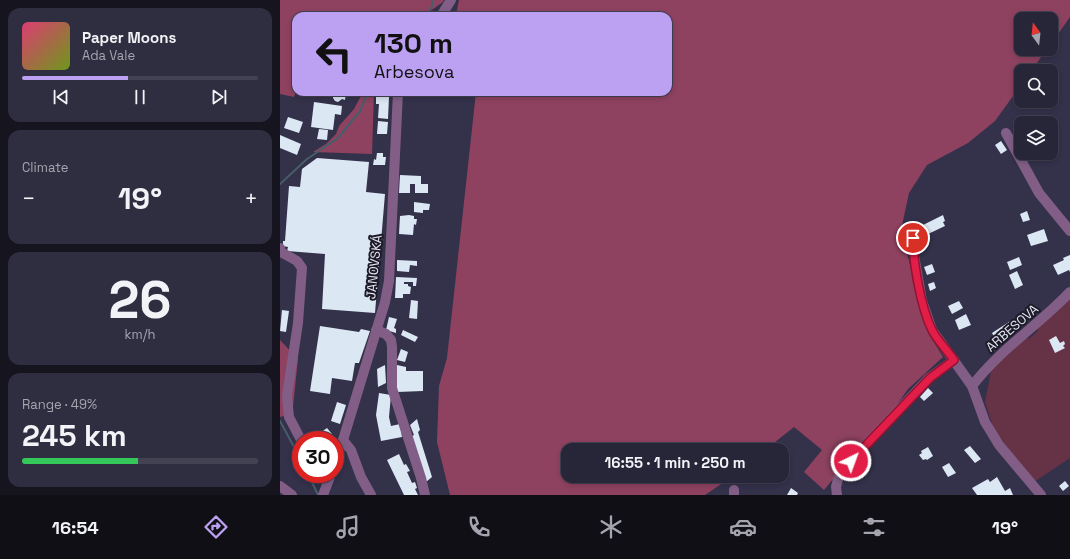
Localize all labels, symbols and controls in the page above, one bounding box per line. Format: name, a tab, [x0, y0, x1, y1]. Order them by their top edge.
north arrow	[1014, 12, 1058, 56]
map controls	[1014, 12, 1058, 160]
text: 130 m	[374, 25, 453, 61]
text: Paper Moons	[82, 28, 176, 47]
icon: left	[308, 28, 360, 80]
text: Ada Vale	[82, 47, 135, 64]
text: Arbesova	[374, 60, 454, 83]
button: search	[1014, 64, 1058, 108]
icon: previous	[50, 86, 72, 108]
icon: pause	[129, 86, 151, 108]
icon: next	[208, 86, 230, 108]
button: layers	[1014, 116, 1058, 160]
text: Climate	[22, 159, 68, 176]
text: 19°	[118, 179, 162, 218]
text: −	[22, 184, 36, 212]
text: +	[244, 184, 258, 212]
pin	[896, 221, 930, 255]
icon: arrive	[902, 227, 924, 249]
street label: JANOVSKÁ	[362, 234, 386, 300]
text: 26	[108, 267, 172, 333]
street label: ARBESOVA	[982, 300, 1042, 356]
text: km/h	[125, 326, 155, 343]
text: Range · 49%	[22, 396, 97, 413]
text: 245 km	[22, 416, 127, 455]
speed limit sign: 30	[292, 431, 344, 483]
position arrow	[830, 440, 872, 482]
text: 16:55 · 1 min · 250 m	[604, 453, 746, 472]
icon: directions	[202, 513, 230, 541]
icon: music	[334, 513, 362, 541]
icon: phone	[465, 513, 493, 541]
icon: climate	[597, 513, 625, 541]
icon: car	[729, 513, 757, 541]
icon: filters	[860, 513, 888, 541]
text: 16:54	[52, 516, 99, 539]
text: 19°	[992, 516, 1018, 539]

